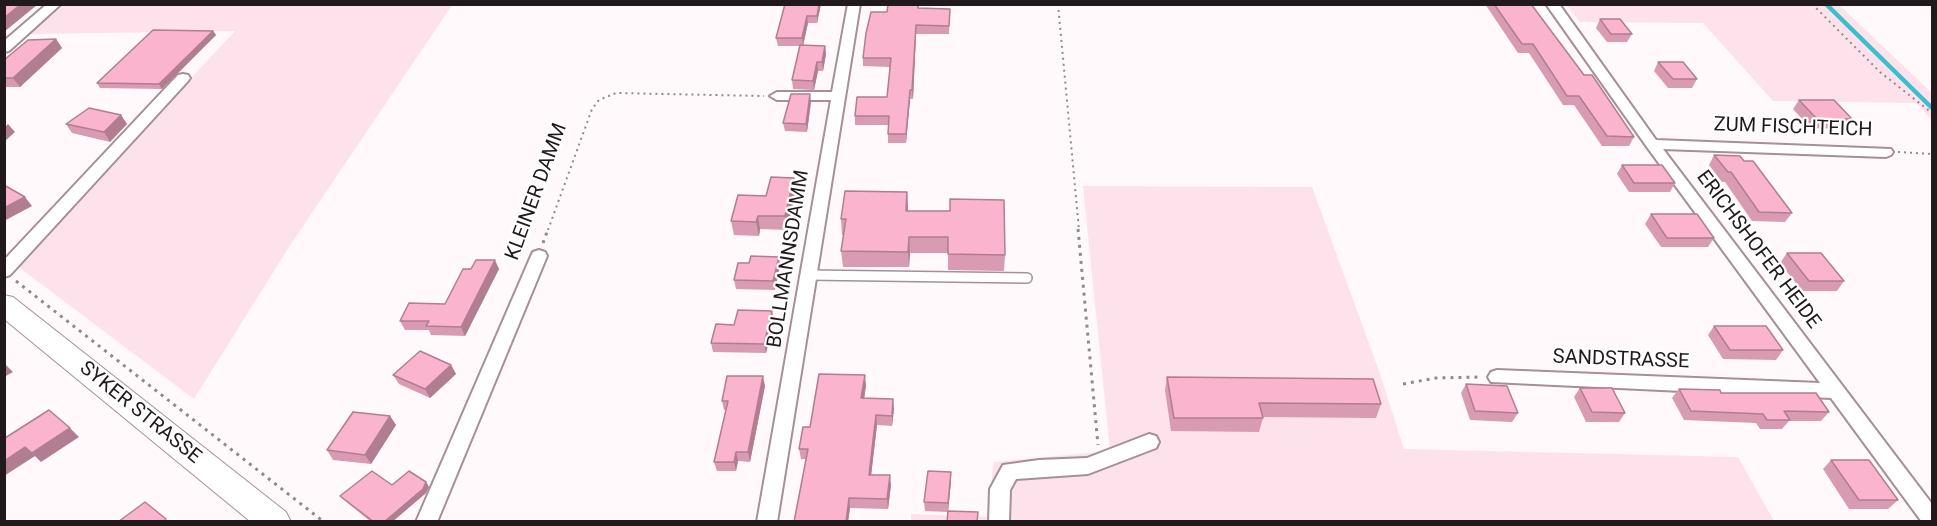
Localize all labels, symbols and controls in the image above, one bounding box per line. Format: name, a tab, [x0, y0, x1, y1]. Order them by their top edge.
street label: ZUM FISCHTEICH	[1713, 113, 1873, 143]
street label: KLEINER DAMM	[501, 120, 573, 264]
street label: ERICHSHOFER HEIDE	[1691, 166, 1825, 334]
street label: BOLLMANNSDAMM	[763, 168, 815, 350]
street label: SANDSTRASSE	[1552, 346, 1690, 374]
street label: SYKER STRASSE	[74, 357, 206, 469]

